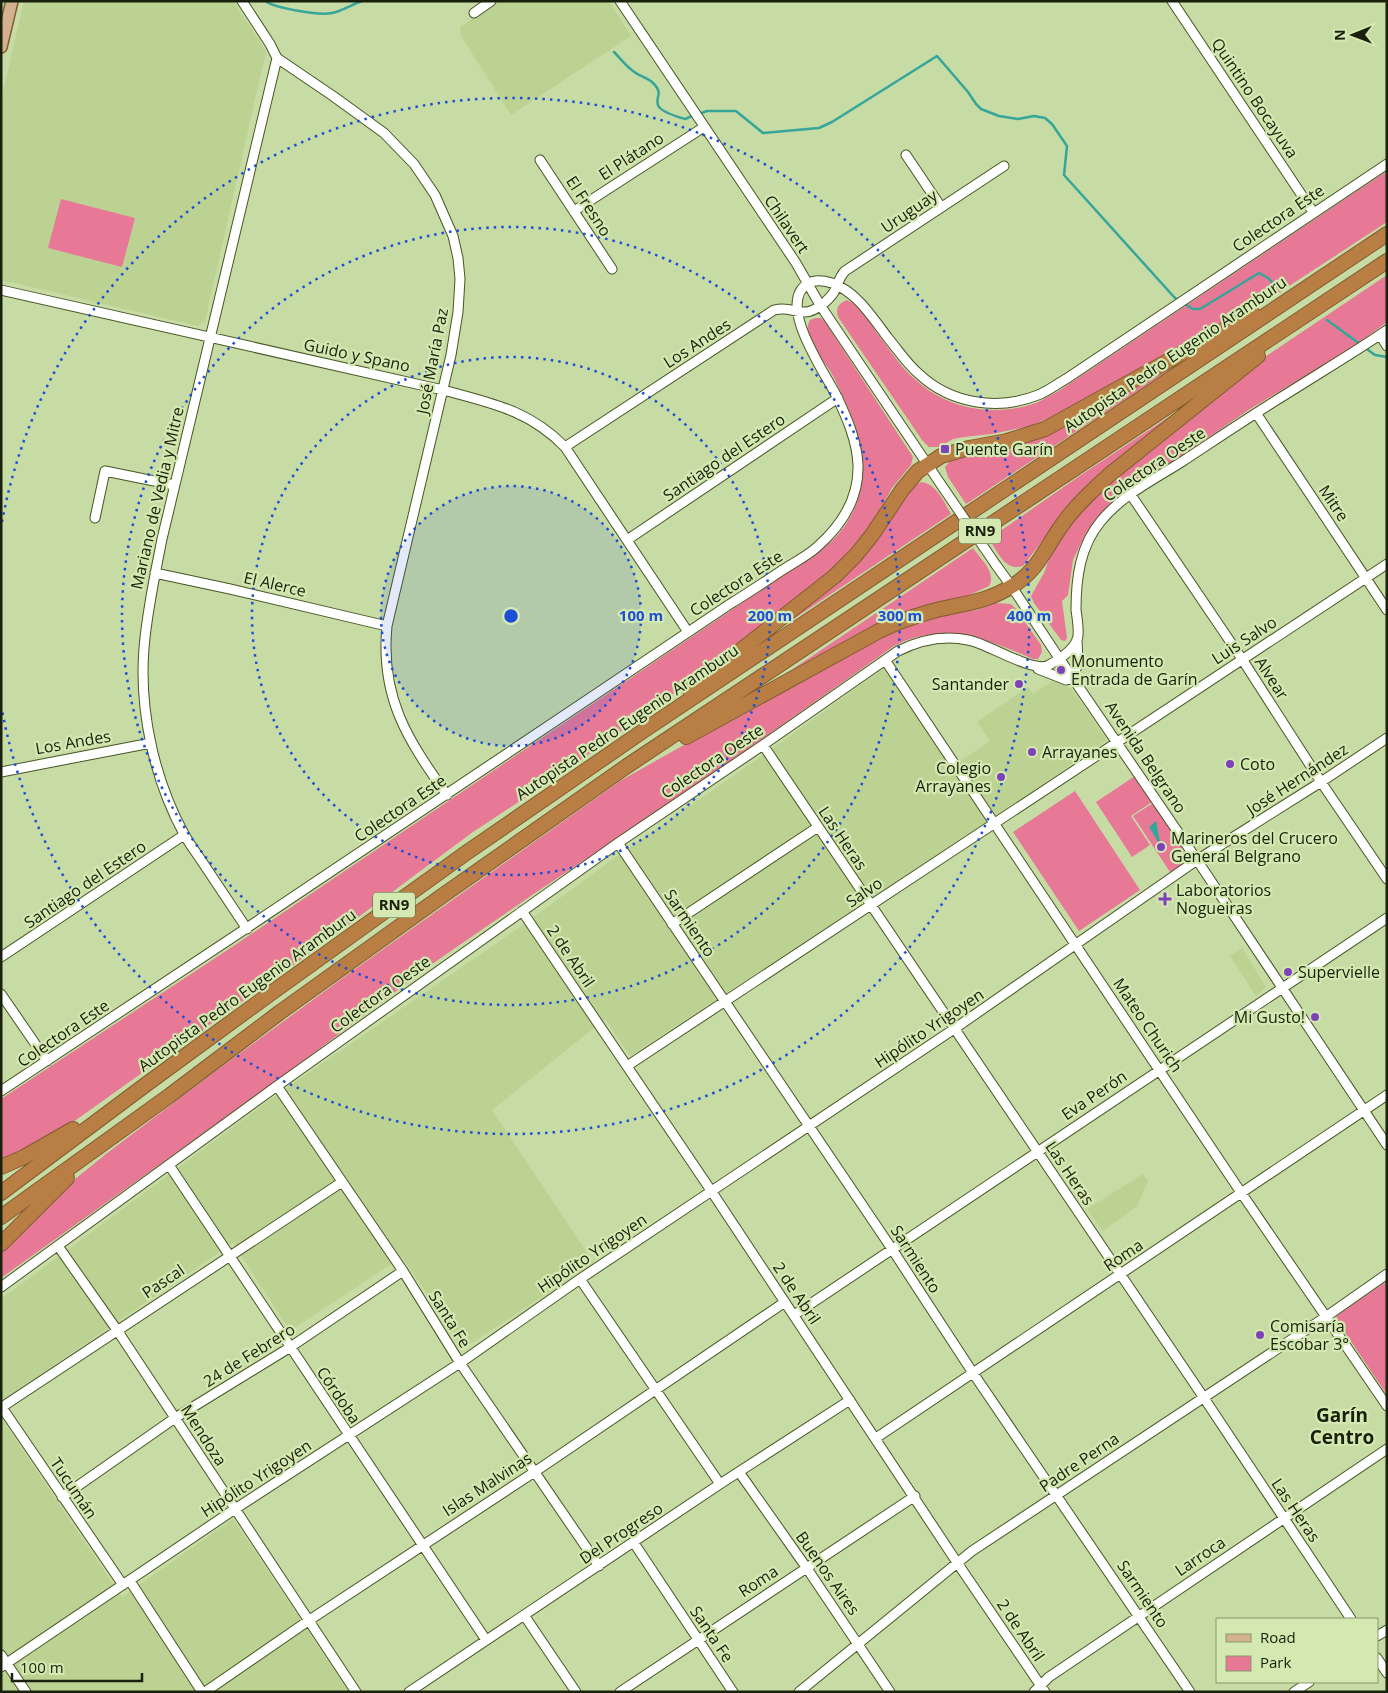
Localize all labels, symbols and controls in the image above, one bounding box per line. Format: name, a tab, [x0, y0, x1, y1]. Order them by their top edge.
north arrow	[1328, 10, 1378, 60]
text: N	[1330, 29, 1349, 41]
street label: Quintino Bocayuva	[1207, 34, 1303, 162]
street label: El Plátano	[594, 127, 668, 185]
street label: El Fresno	[561, 172, 617, 240]
street label: Colectora Este	[1228, 179, 1328, 257]
street label: Uruguay	[877, 184, 942, 238]
street label: Chilavert	[759, 190, 815, 258]
street label: Autopista Pedro Eugenio Aramburu	[1059, 271, 1291, 437]
street label: José María Paz	[411, 306, 453, 418]
street label: Los Andes	[659, 313, 735, 373]
street label: Guido y Spano	[302, 333, 412, 377]
street label: Mariano de Vedia y Mitre	[125, 405, 189, 591]
street label: Santiago del Estero	[659, 408, 789, 506]
street label: Colectora Oeste	[1099, 422, 1210, 506]
place label: Puente Garín	[955, 438, 1053, 460]
marker: Puente Garín	[939, 443, 951, 455]
street label: Mitre	[1314, 480, 1354, 526]
road number: RN9	[959, 518, 1001, 544]
street label: Colectora Este	[685, 545, 787, 621]
street label: El Alerce	[242, 566, 308, 602]
text: 100 m	[619, 605, 663, 625]
text: 200 m	[748, 605, 792, 625]
text: 300 m	[878, 605, 922, 625]
text: 400 m	[1007, 605, 1051, 625]
centre of rings	[502, 607, 520, 625]
street label: Luis Salvo	[1207, 611, 1281, 669]
street label: Autopista Pedro Eugenio Aramburu	[511, 639, 743, 805]
place label: Monumento Entrada de Garín	[1071, 650, 1198, 690]
street label: Alvear	[1250, 652, 1294, 704]
marker: Monumento Entrada de Garín	[1055, 664, 1067, 676]
place label: Santander	[932, 673, 1009, 695]
marker: Santander	[1013, 678, 1025, 690]
street label: Avenida Belgrano	[1100, 697, 1192, 817]
street label: Colectora Oeste	[657, 719, 768, 803]
street label: Los Andes	[34, 725, 112, 759]
street label: José Hernández	[1240, 738, 1352, 821]
place label: Arrayanes	[1042, 741, 1117, 763]
marker: Arrayanes	[1026, 746, 1038, 758]
place label: Coto	[1240, 753, 1275, 775]
place label: Colegio Arrayanes	[916, 757, 991, 797]
marker: Coto	[1224, 758, 1236, 770]
street label: Colectora Este	[350, 769, 450, 847]
marker: Colegio Arrayanes	[995, 771, 1007, 783]
street label: Las Heras	[814, 802, 872, 874]
place label: Marineros del Crucero General Belgrano	[1171, 827, 1338, 867]
street label: Santiago del Estero	[20, 835, 150, 933]
marker: Marineros del Crucero General Belgrano	[1155, 841, 1167, 853]
street label: Salvo	[842, 872, 886, 912]
place label: Laboratorios Nogueiras	[1176, 879, 1271, 919]
street label: Sarmiento	[659, 885, 721, 961]
road number: RN9	[373, 892, 415, 918]
marker: Laboratorios Nogueiras	[1158, 892, 1172, 906]
street label: Autopista Pedro Eugenio Aramburu	[134, 903, 360, 1077]
street label: 2 de Abril	[542, 921, 600, 991]
street label: Colectora Oeste	[325, 950, 435, 1038]
place label: Supervielle	[1298, 961, 1380, 983]
marker: Supervielle	[1282, 966, 1294, 978]
street label: Mateo Churich	[1108, 973, 1188, 1077]
street label: Hipólito Yrigoyen	[870, 983, 988, 1073]
street label: Colectora Este	[13, 994, 113, 1072]
place label: Mi Gusto!	[1234, 1006, 1305, 1028]
marker: Mi Gusto!	[1309, 1011, 1321, 1023]
street label: Eva Perón	[1057, 1065, 1131, 1125]
street label: Las Heras	[1041, 1137, 1099, 1209]
street label: Hipólito Yrigoyen	[533, 1208, 651, 1298]
street label: Sarmiento	[886, 1221, 946, 1297]
street label: Roma	[1099, 1234, 1147, 1276]
street label: 2 de Abril	[768, 1258, 826, 1328]
street label: Pascal	[137, 1259, 189, 1303]
street label: Santa Fe	[424, 1286, 476, 1352]
place label: Comisaría Escobar 3°	[1270, 1315, 1349, 1355]
street label: 24 de Febrero	[199, 1318, 299, 1392]
marker: Comisaría Escobar 3°	[1254, 1329, 1266, 1341]
street label: Córdoba	[312, 1362, 366, 1428]
street label: Mendoza	[176, 1400, 232, 1470]
district label: Garín Centro	[1310, 1402, 1374, 1450]
street label: Padre Perna	[1035, 1427, 1123, 1497]
street label: Hipólito Yrigoyen	[197, 1434, 315, 1522]
street label: Islas Malvinas	[438, 1447, 536, 1521]
street label: Tucumán	[45, 1453, 103, 1523]
street label: Las Heras	[1267, 1474, 1325, 1546]
street label: Del Progreso	[575, 1497, 667, 1569]
street label: Buenos Aires	[791, 1527, 865, 1619]
street label: Larroca	[1170, 1531, 1230, 1581]
street label: Sarmiento	[1112, 1556, 1174, 1632]
street label: Roma	[734, 1560, 782, 1602]
street label: 2 de Abril	[992, 1595, 1050, 1665]
street label: Santa Fe	[685, 1602, 739, 1666]
legend	[1216, 1618, 1378, 1683]
text: Road	[1260, 1627, 1296, 1647]
scale bar	[12, 1650, 142, 1682]
text: Park	[1260, 1652, 1291, 1672]
text: 100 m	[20, 1657, 64, 1677]

